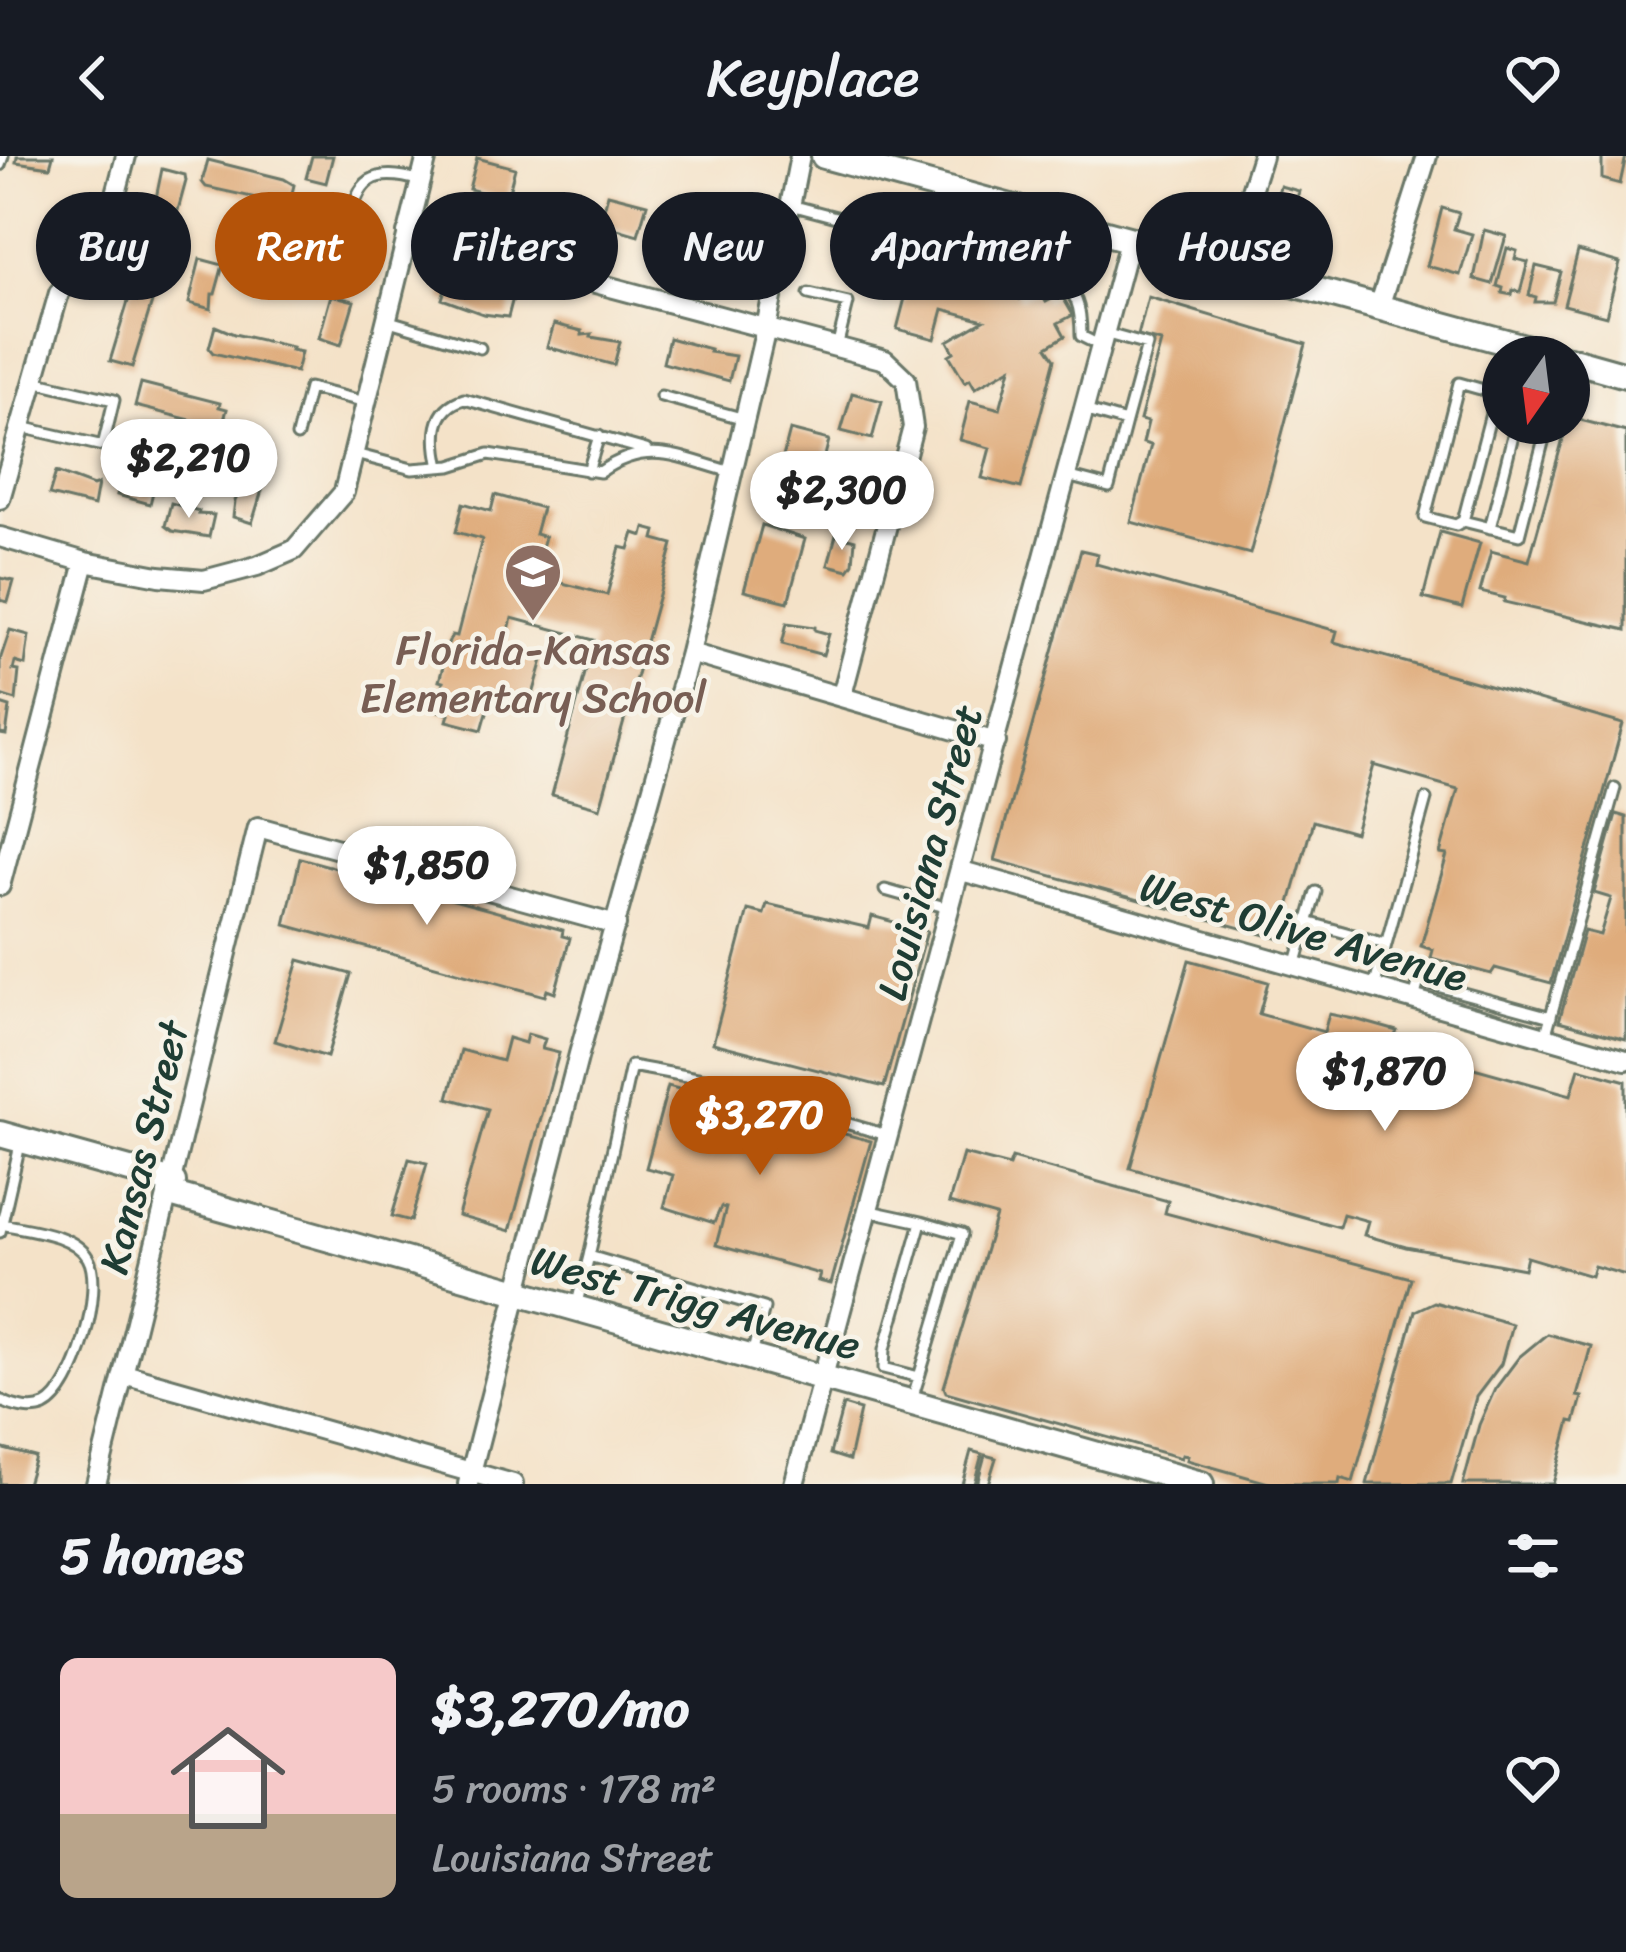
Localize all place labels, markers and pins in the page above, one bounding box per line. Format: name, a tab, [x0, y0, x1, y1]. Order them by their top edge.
pin: $2,210	[91, 419, 287, 521]
pin: $2,300	[744, 451, 940, 553]
school or university icon: Florida-Kansas Elementary School	[502, 541, 564, 623]
place label: Florida-Kansas Elementary School	[360, 613, 707, 735]
pin: $1,850	[329, 826, 525, 928]
pin: $1,870	[1287, 1032, 1483, 1134]
pin: $3,270	[662, 1076, 858, 1178]

